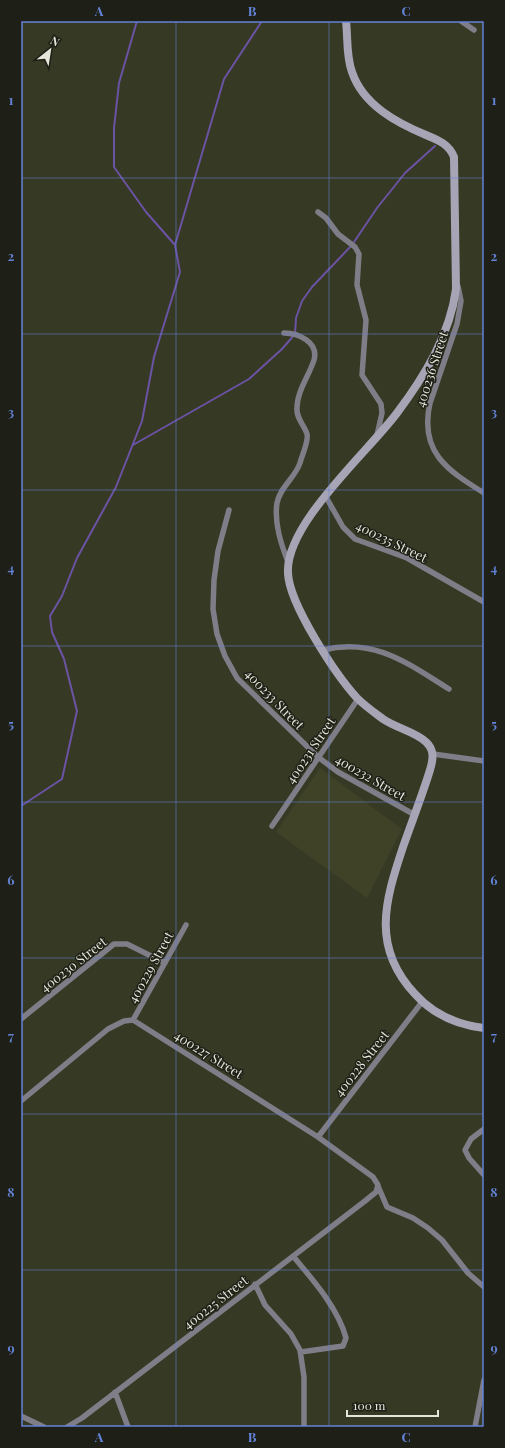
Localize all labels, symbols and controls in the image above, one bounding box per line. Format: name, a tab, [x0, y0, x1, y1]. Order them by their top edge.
text: A	[94, 2, 104, 19]
text: B	[248, 2, 257, 19]
text: C	[401, 2, 411, 19]
north arrow	[30, 30, 70, 70]
text: N	[48, 32, 62, 49]
text: 1	[9, 91, 14, 108]
text: 1	[492, 91, 497, 108]
text: 2	[8, 247, 15, 264]
text: 2	[491, 247, 498, 264]
street label: 400236 Street	[411, 328, 451, 409]
text: 3	[8, 403, 14, 420]
text: 3	[491, 403, 497, 420]
street label: 400235 Street	[353, 516, 431, 566]
text: 4	[8, 559, 15, 576]
text: 4	[491, 559, 498, 576]
street label: 400233 Street	[242, 665, 309, 733]
street label: 400231 Street	[281, 713, 339, 787]
text: 5	[8, 715, 14, 732]
text: 5	[491, 715, 497, 732]
street label: 400232 Street	[333, 750, 410, 804]
text: 6	[7, 871, 15, 888]
text: 6	[490, 871, 498, 888]
street label: 400229 Street	[123, 928, 177, 1006]
street label: 400230 Street	[36, 932, 110, 995]
street label: 400227 Street	[172, 1026, 247, 1082]
street label: 400228 Street	[330, 1026, 392, 1100]
text: 7	[8, 1027, 14, 1044]
text: 7	[491, 1027, 497, 1044]
text: 8	[7, 1183, 15, 1200]
text: 8	[490, 1183, 498, 1200]
street label: 400225 Street	[179, 1271, 251, 1333]
text: 9	[7, 1339, 15, 1356]
text: 9	[490, 1339, 498, 1356]
scale bar	[347, 1392, 438, 1418]
text: 100 m	[353, 1397, 386, 1413]
text: A	[94, 1428, 104, 1445]
text: B	[248, 1428, 257, 1445]
text: C	[401, 1428, 411, 1445]

